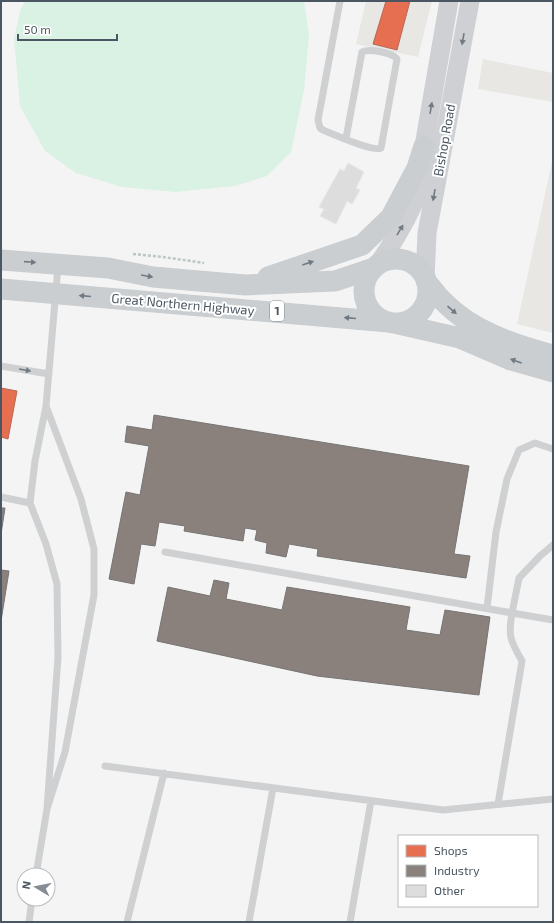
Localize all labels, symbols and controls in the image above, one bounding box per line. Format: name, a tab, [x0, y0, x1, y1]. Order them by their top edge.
scale bar	[18, 16, 117, 42]
text: 50 m	[24, 22, 51, 36]
one-way arrow	[459, 33, 465, 45]
one-way arrow	[428, 102, 434, 114]
street label: Bishop Road	[430, 103, 458, 177]
one-way arrow	[431, 189, 437, 201]
one-way arrow	[397, 224, 404, 236]
one-way arrow	[24, 258, 36, 265]
one-way arrow	[303, 260, 315, 266]
one-way arrow	[141, 273, 153, 279]
street label: Great Northern Highway	[111, 290, 255, 318]
one-way arrow	[79, 292, 91, 299]
road number: 1	[270, 301, 284, 321]
one-way arrow	[447, 305, 457, 314]
one-way arrow	[344, 315, 356, 321]
one-way arrow	[509, 358, 521, 364]
one-way arrow	[19, 367, 31, 373]
legend	[398, 835, 538, 907]
text: Shops	[434, 843, 468, 857]
text: Industry	[434, 863, 480, 877]
north arrow	[16, 867, 56, 907]
text: N	[19, 880, 33, 890]
text: Other	[434, 883, 465, 897]

